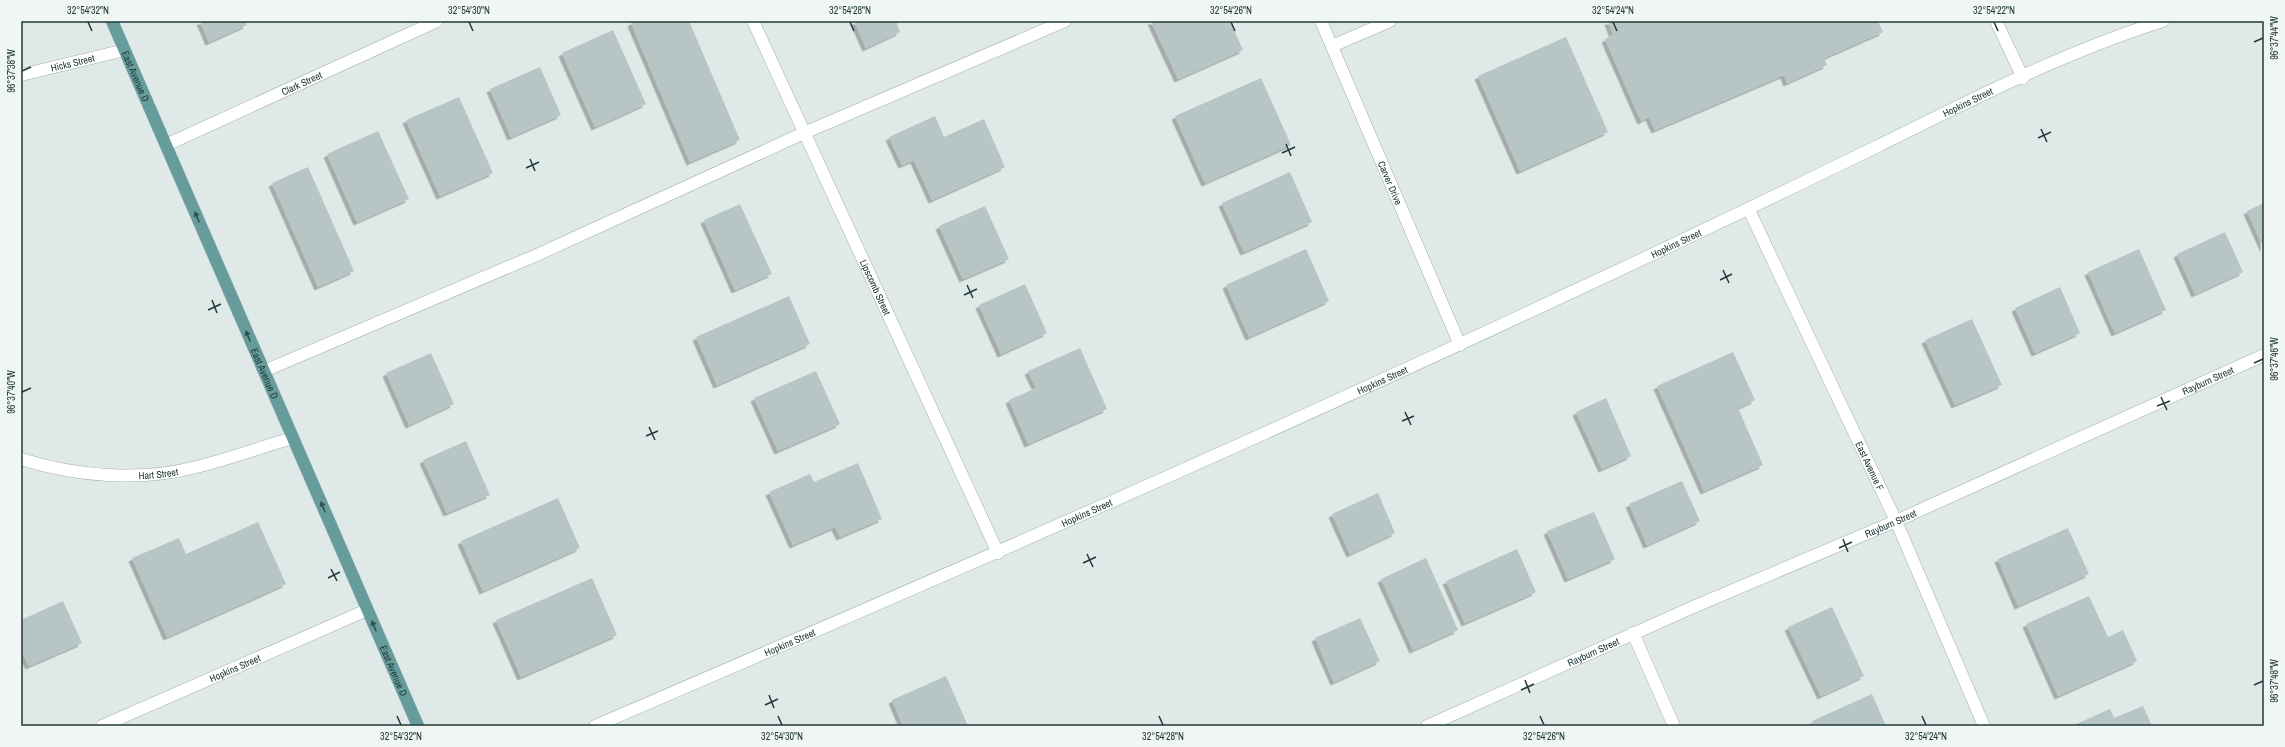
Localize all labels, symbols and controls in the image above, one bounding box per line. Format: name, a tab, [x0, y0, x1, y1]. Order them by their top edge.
text: 32°54'32"N	[67, 4, 109, 17]
text: 32°54'30"N	[448, 4, 490, 17]
text: 32°54'28"N	[829, 4, 871, 17]
text: 32°54'26"N	[1210, 4, 1252, 17]
text: 32°54'24"N	[1592, 4, 1634, 17]
text: 32°54'22"N	[1973, 4, 2015, 17]
text: 96°37'44"W	[2268, 16, 2281, 60]
text: 96°37'38"W	[5, 49, 18, 93]
street label: East Avenue D	[119, 49, 152, 104]
street label: Hicks Street	[49, 51, 97, 75]
street label: Clark Street	[279, 68, 325, 98]
street label: Hopkins Street	[1940, 84, 1996, 120]
street label: Carver Drive	[1375, 159, 1405, 207]
one-way arrow	[194, 211, 200, 222]
street label: Hopkins Street	[1649, 226, 1704, 261]
street label: Lipscomb Street	[857, 257, 894, 318]
one-way arrow	[245, 330, 251, 342]
text: 96°37'46"W	[2268, 337, 2281, 381]
street label: East Avenue D	[248, 346, 281, 401]
street label: Hopkins Street	[1355, 363, 1411, 398]
street label: Rayburn Street	[2180, 363, 2237, 398]
text: 96°37'40"W	[5, 370, 18, 414]
street label: East Avenue F	[1852, 439, 1887, 493]
street label: Hart Street	[138, 465, 180, 482]
street label: Hopkins Street	[1059, 496, 1115, 530]
one-way arrow	[319, 500, 325, 512]
street label: Rayburn Street	[1863, 506, 1919, 541]
one-way arrow	[371, 620, 377, 632]
street label: Hopkins Street	[762, 626, 818, 659]
street label: Rayburn Street	[1566, 635, 1622, 669]
street label: East Avenue D	[377, 643, 410, 698]
street label: Hopkins Street	[208, 651, 263, 685]
text: 96°37'48"W	[2268, 659, 2281, 703]
text: 32°54'32"N	[380, 730, 422, 743]
text: 32°54'30"N	[761, 730, 803, 743]
text: 32°54'28"N	[1142, 730, 1184, 743]
text: 32°54'26"N	[1523, 730, 1565, 743]
text: 32°54'24"N	[1905, 730, 1947, 743]

